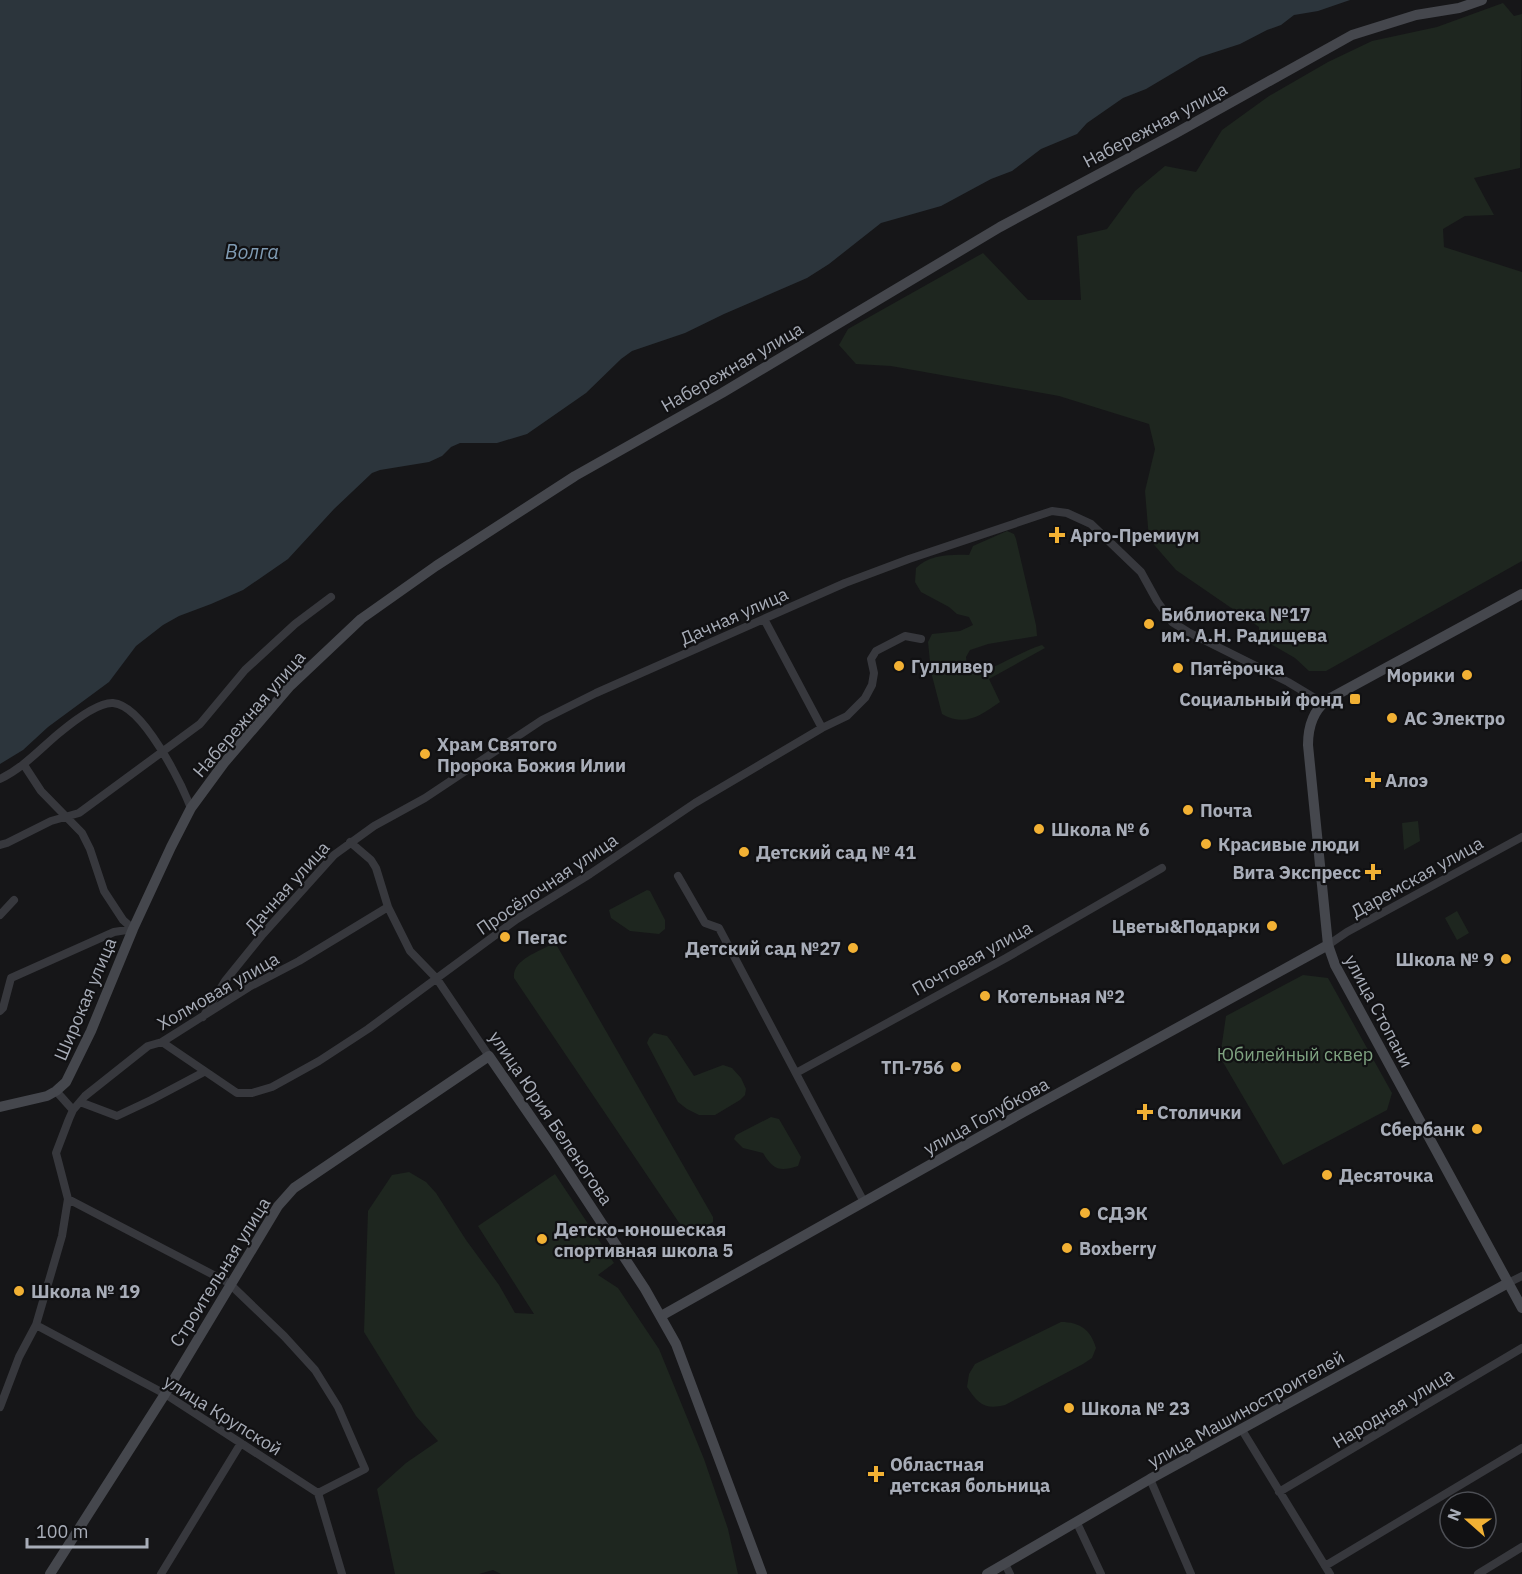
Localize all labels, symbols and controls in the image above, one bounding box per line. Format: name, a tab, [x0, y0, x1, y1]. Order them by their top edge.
street label: Набережная улица	[1079, 77, 1232, 173]
water label: Волга	[225, 238, 279, 265]
street label: Набережная улица	[657, 317, 807, 417]
place label: Арго-Премиум	[1070, 524, 1199, 547]
marker: Арго-Премиум	[1048, 526, 1066, 544]
street label: Дачная улица	[676, 582, 792, 650]
place label: Библиотека №17 им. А.Н. Радищева	[1161, 603, 1327, 647]
marker: Библиотека №17 им. А.Н. Радищева	[1142, 617, 1156, 631]
street label: Набережная улица	[188, 646, 311, 782]
place label: Гулливер	[911, 655, 993, 678]
place label: Пятёрочка	[1190, 657, 1284, 680]
marker: Гулливер	[892, 659, 906, 673]
marker: Пятёрочка	[1171, 661, 1185, 675]
place label: Морики	[1386, 664, 1455, 687]
marker: Морики	[1460, 668, 1474, 682]
place label: Социальный фонд	[1179, 688, 1343, 711]
marker: Социальный фонд	[1348, 692, 1362, 706]
place label: АС Электро	[1404, 707, 1505, 730]
marker: АС Электро	[1385, 711, 1399, 725]
place label: Храм Святого Пророка Божия Илии	[437, 733, 626, 777]
marker: Храм Святого Пророка Божия Илии	[418, 747, 432, 761]
place label: Алоэ	[1385, 769, 1428, 792]
marker: Алоэ	[1366, 773, 1380, 787]
place label: Почта	[1200, 799, 1252, 822]
marker: Почта	[1181, 803, 1195, 817]
place label: Школа № 6	[1051, 818, 1150, 841]
marker: Школа № 6	[1032, 822, 1046, 836]
street label: Просёлочная улица	[472, 828, 622, 940]
street label: Даремская улица	[1347, 831, 1487, 923]
place label: Красивые люди	[1218, 833, 1359, 856]
street label: Дачная улица	[240, 836, 335, 938]
marker: Красивые люди	[1199, 837, 1213, 851]
place label: Детский сад № 41	[756, 841, 916, 864]
marker: Детский сад № 41	[737, 845, 751, 859]
place label: Вита Экспресс	[1233, 861, 1361, 884]
marker: Вита Экспресс	[1366, 865, 1380, 879]
street label: Почтовая улица	[908, 915, 1036, 1001]
place label: Цветы&Подарки	[1112, 915, 1260, 938]
marker: Цветы&Подарки	[1265, 919, 1279, 933]
place label: Пегас	[517, 926, 567, 949]
marker: Пегас	[498, 930, 512, 944]
street label: Широкая улица	[49, 934, 121, 1064]
place label: Детский сад №27	[685, 937, 841, 960]
marker: Детский сад №27	[846, 941, 860, 955]
street label: Холмовая улица	[153, 947, 283, 1035]
place label: Школа № 9	[1395, 948, 1494, 971]
street label: улица Стопани	[1340, 951, 1418, 1071]
marker: Школа № 9	[1499, 952, 1513, 966]
place label: Котельная №2	[997, 985, 1125, 1008]
marker: Котельная №2	[978, 989, 992, 1003]
street label: улица Юрия Беленогова	[484, 1026, 618, 1210]
park label: Юбилейный сквер	[1217, 1043, 1373, 1066]
place label: ТП-756	[881, 1056, 944, 1079]
marker: ТП-756	[949, 1060, 963, 1074]
street label: улица Голубкова	[919, 1072, 1053, 1160]
place label: Столички	[1157, 1101, 1242, 1124]
marker: Столички	[1138, 1105, 1152, 1119]
place label: Сбербанк	[1380, 1118, 1465, 1141]
marker: Сбербанк	[1470, 1122, 1484, 1136]
place label: Десяточка	[1339, 1164, 1433, 1187]
marker: Десяточка	[1320, 1168, 1334, 1182]
street label: Строительная улица	[165, 1192, 276, 1351]
place label: СДЭК	[1097, 1202, 1148, 1225]
marker: СДЭК	[1078, 1206, 1092, 1220]
place label: Детско-юношеская спортивная школа 5	[554, 1218, 733, 1262]
marker: Детско-юношеская спортивная школа 5	[535, 1232, 549, 1246]
place label: Boxberry	[1079, 1237, 1157, 1260]
marker: Boxberry	[1060, 1241, 1074, 1255]
place label: Школа № 19	[31, 1280, 141, 1303]
marker: Школа № 19	[12, 1284, 26, 1298]
street label: улица Машиностроителей	[1144, 1345, 1348, 1473]
street label: Народная улица	[1328, 1363, 1458, 1453]
street label: улица Крупской	[160, 1369, 286, 1461]
place label: Школа № 23	[1081, 1397, 1190, 1420]
marker: Школа № 23	[1062, 1401, 1076, 1415]
place label: Областная детская больница	[890, 1453, 1050, 1497]
marker: Областная детская больница	[867, 1465, 885, 1483]
north arrow	[1438, 1490, 1498, 1550]
text: N	[1443, 1506, 1465, 1524]
scale bar	[27, 1511, 147, 1549]
text: 100 m	[36, 1520, 88, 1543]

